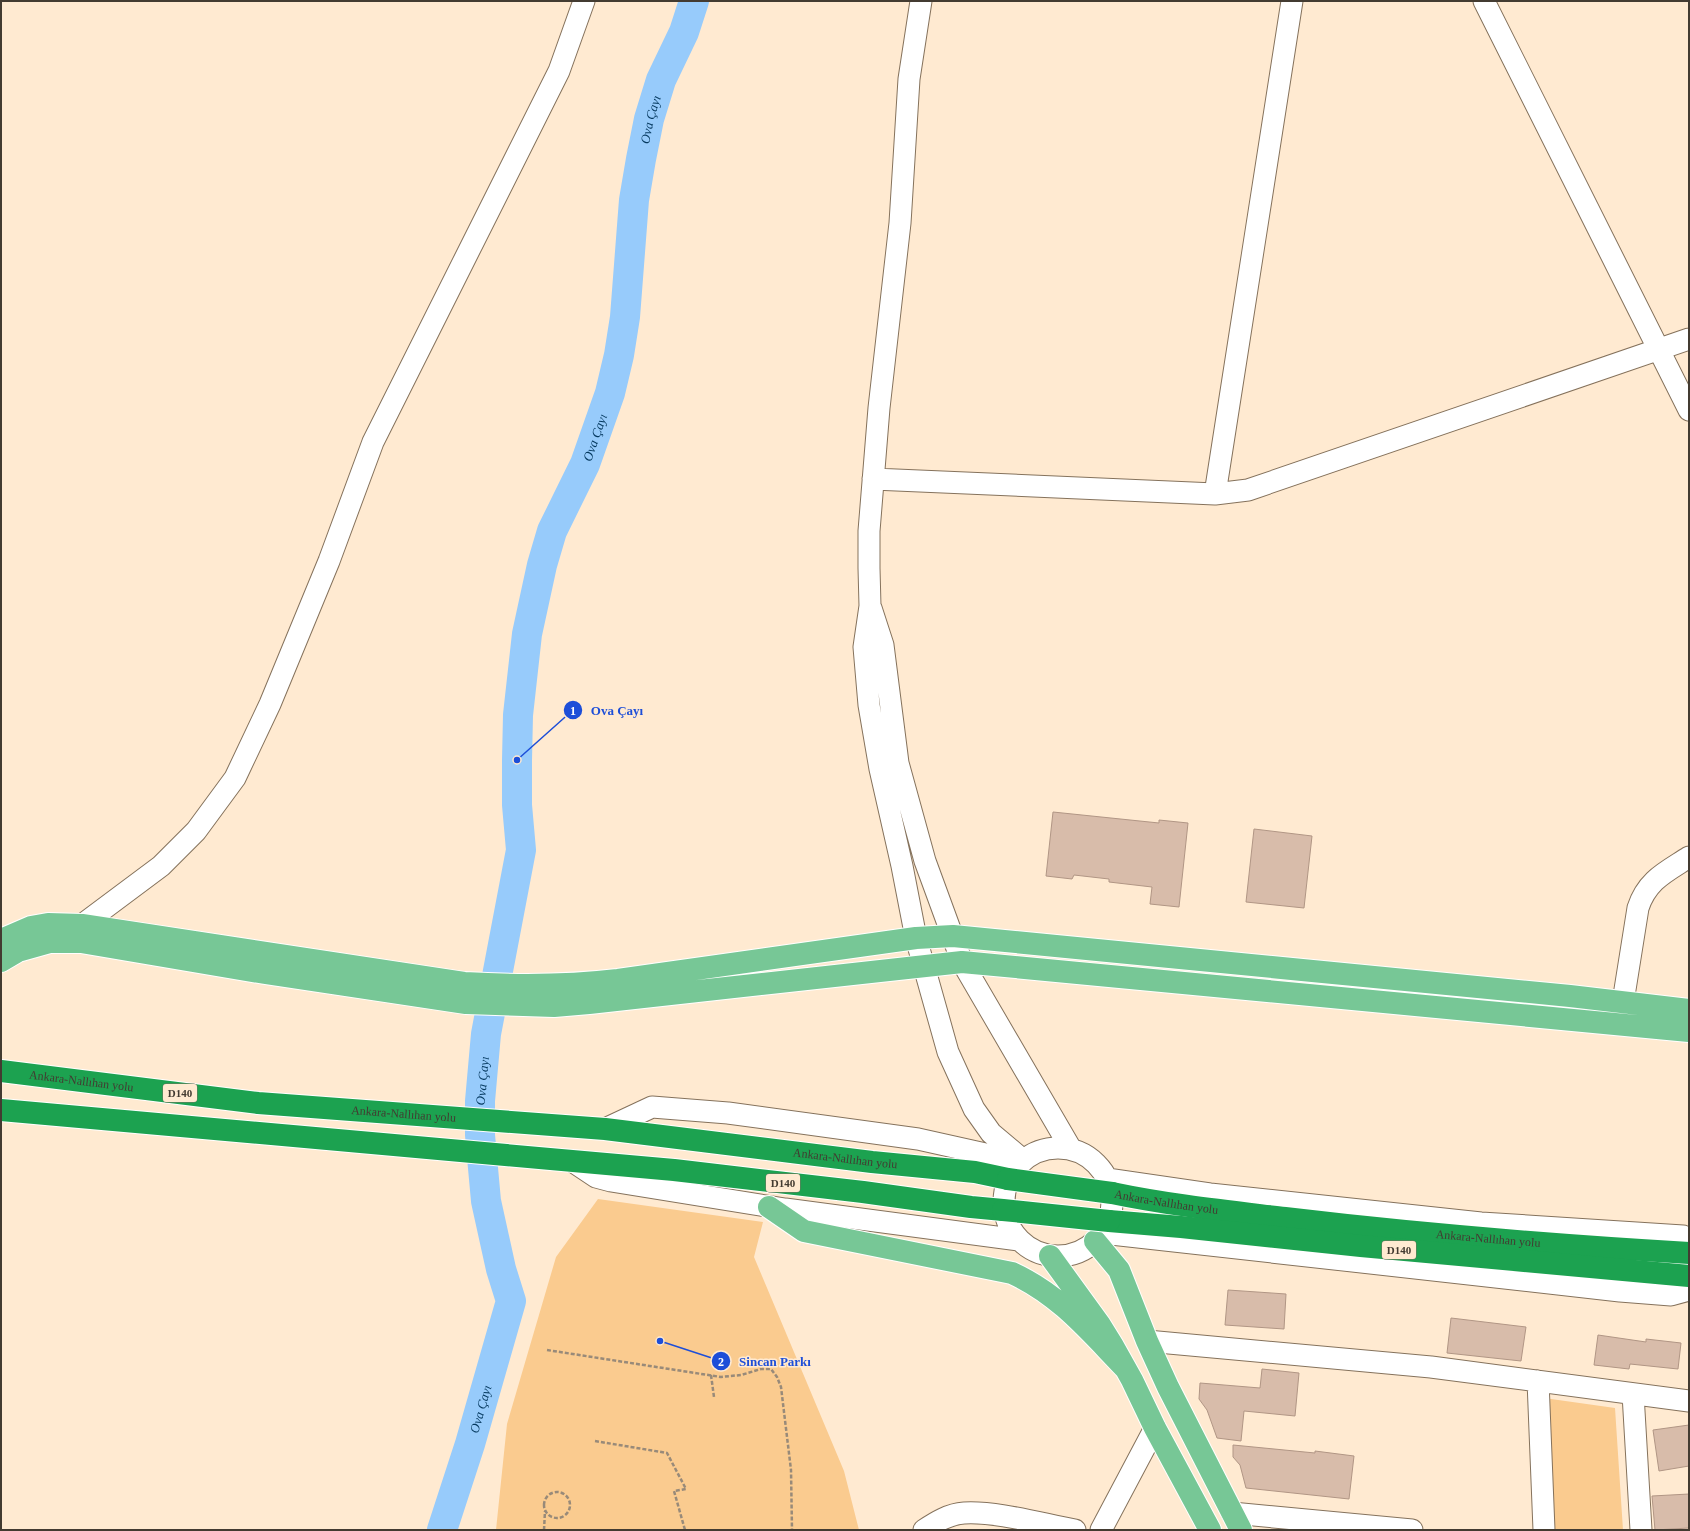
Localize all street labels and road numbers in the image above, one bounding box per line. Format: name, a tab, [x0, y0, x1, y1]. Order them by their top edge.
street label: Ankara-Nallıhan yolu	[28, 1068, 134, 1094]
road number: D140	[163, 1084, 197, 1102]
street label: Ankara-Nallıhan yolu	[351, 1103, 456, 1125]
street label: Ankara-Nallıhan yolu	[792, 1145, 898, 1171]
road number: D140	[766, 1174, 800, 1192]
street label: Ankara-Nallıhan yolu	[1113, 1187, 1219, 1217]
street label: Ankara-Nallıhan yolu	[1435, 1227, 1541, 1250]
road number: D140	[1382, 1241, 1416, 1259]

